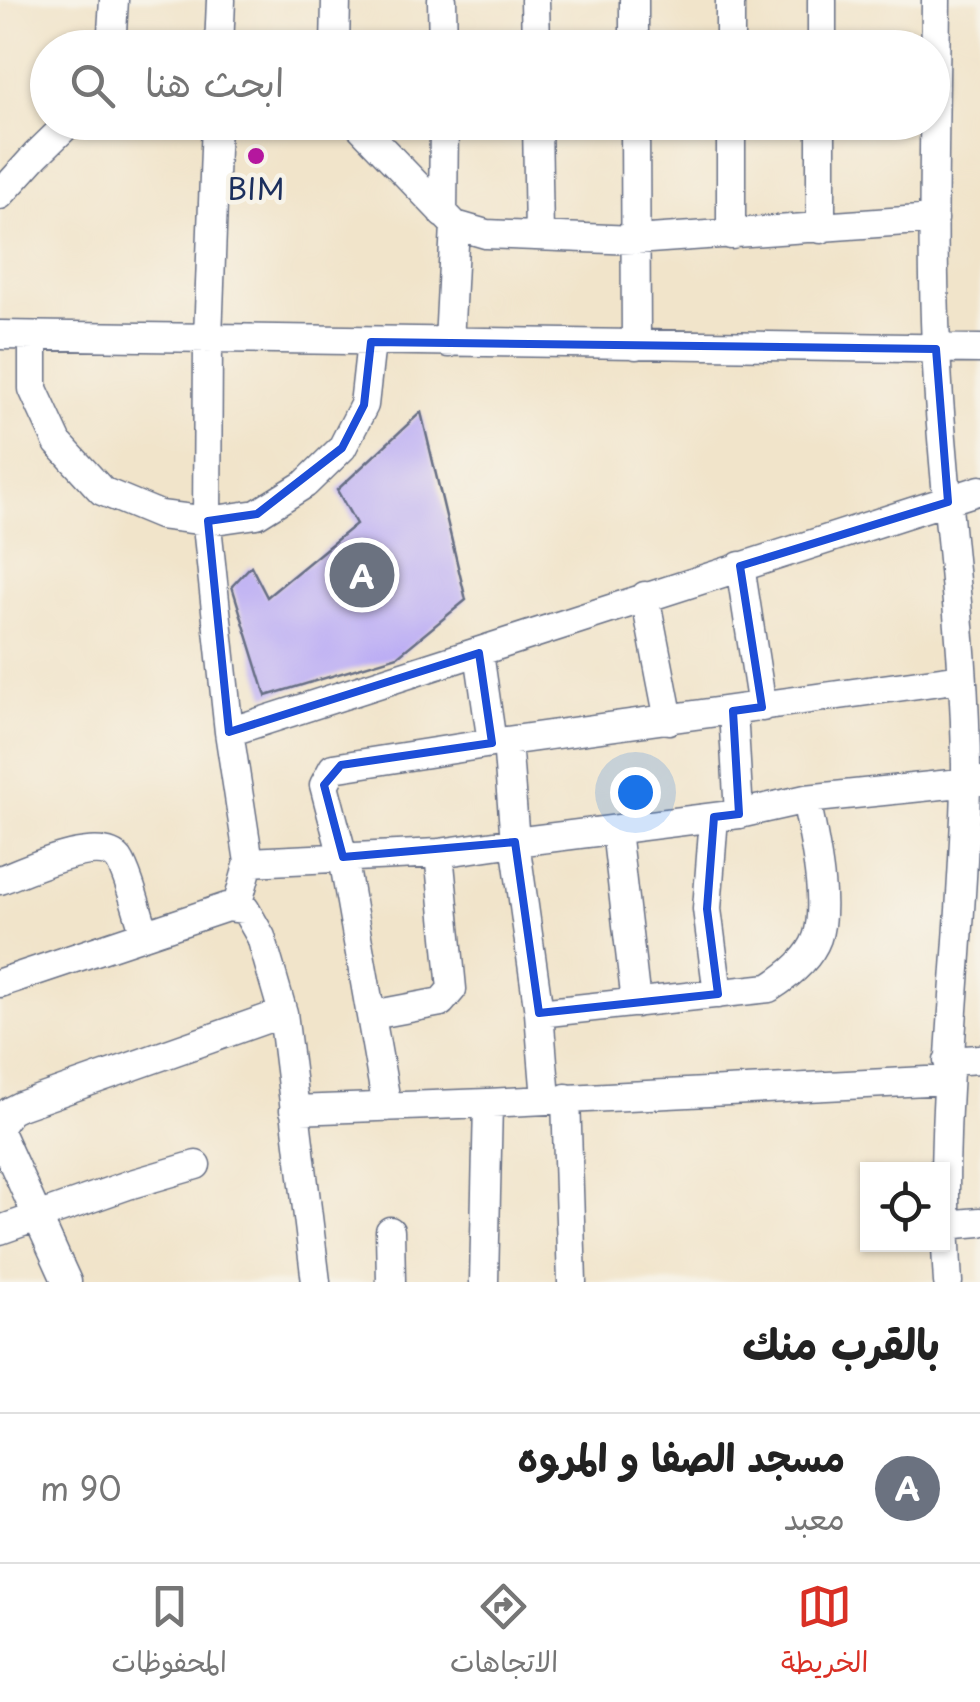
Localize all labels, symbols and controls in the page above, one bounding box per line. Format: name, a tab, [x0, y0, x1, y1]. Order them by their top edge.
search box	[30, 30, 950, 140]
text: ابحث هنا	[145, 53, 284, 110]
icon: search	[65, 58, 120, 113]
marker: BIM	[245, 145, 267, 167]
place label: BIM	[227, 165, 285, 210]
pin: A	[330, 538, 394, 612]
your location	[610, 767, 661, 818]
map controls	[860, 1162, 950, 1252]
button: locate	[860, 1162, 950, 1252]
text: بالقرب منك	[742, 1311, 940, 1374]
text: مسجد الصفا و المروه	[517, 1428, 845, 1485]
text: 90 m	[40, 1464, 122, 1512]
text: A	[895, 1464, 920, 1512]
text: معبد	[784, 1493, 845, 1541]
tab: المحفوظات	[112, 1579, 227, 1687]
tab: الاتجاهات	[450, 1579, 558, 1687]
tab: الخريطة	[781, 1579, 868, 1687]

